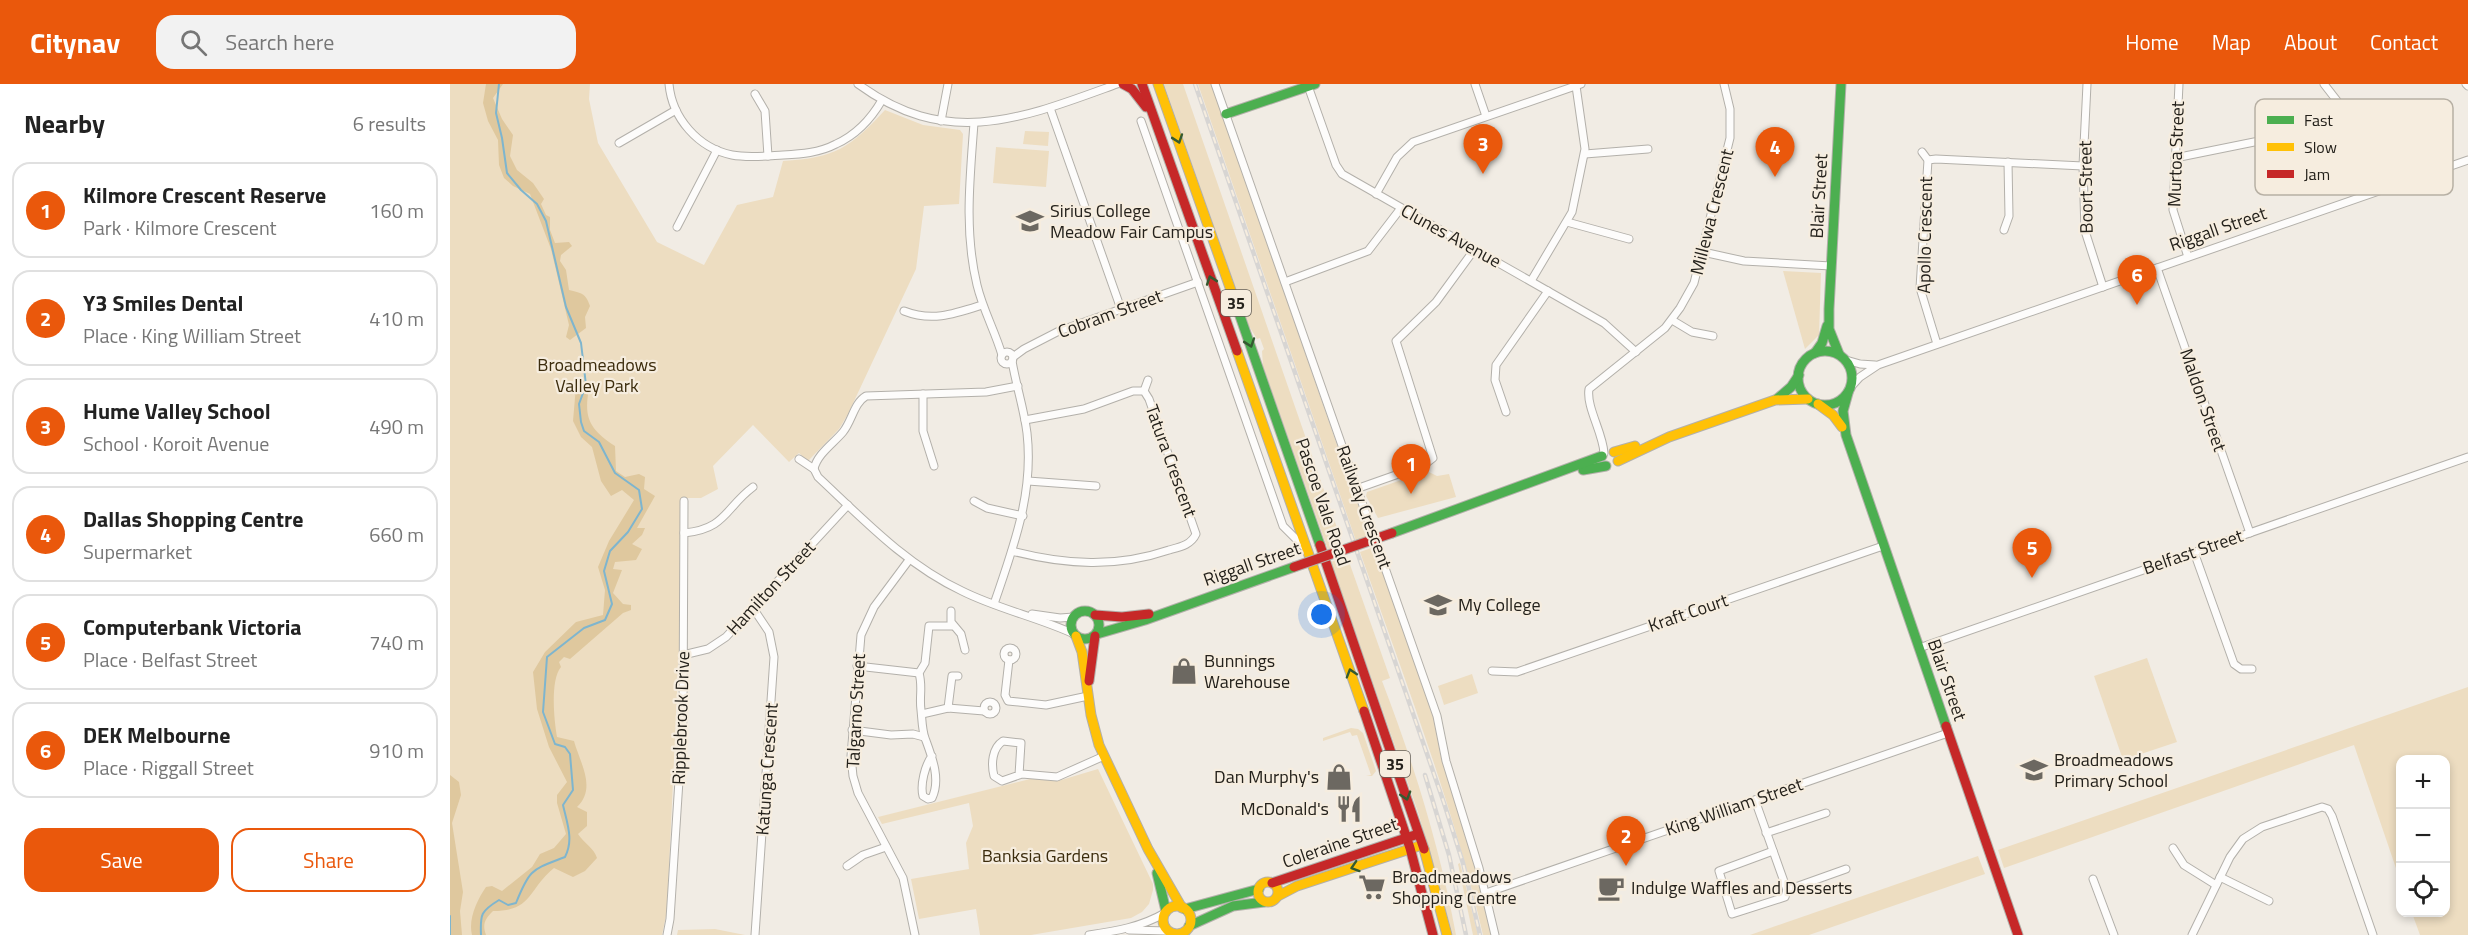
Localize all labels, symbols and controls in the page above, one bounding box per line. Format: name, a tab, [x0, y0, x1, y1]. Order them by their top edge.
search box	[156, 15, 576, 69]
text: Citynav	[30, 21, 120, 64]
text: Search here	[225, 25, 334, 59]
icon: search	[177, 26, 210, 59]
text: Home	[2125, 26, 2179, 58]
text: Map	[2212, 26, 2251, 58]
text: About	[2284, 26, 2337, 58]
text: Contact	[2370, 26, 2438, 58]
legend	[2255, 99, 2453, 195]
street label: Murtoa Street	[2160, 100, 2191, 207]
text: Nearby	[24, 104, 105, 143]
text: 6 results	[353, 108, 426, 139]
text: Fast	[2304, 108, 2333, 132]
pin: 3	[1464, 124, 1502, 174]
pin: 4	[1756, 128, 1794, 177]
one-way arrow	[1170, 133, 1183, 144]
text: Slow	[2304, 135, 2337, 159]
street label: Boort Street	[2071, 140, 2100, 234]
street label: Millewa Crescent	[1683, 145, 1740, 278]
street label: Blair Street	[1803, 152, 1834, 239]
text: Jam	[2304, 162, 2330, 186]
street label: Apollo Crescent	[1910, 175, 1939, 294]
text: Kilmore Crescent Reserve	[83, 178, 326, 212]
text: 1	[40, 195, 51, 226]
text: 160 m	[369, 195, 424, 226]
place label: Sirius College Meadow Fair Campus	[1050, 197, 1213, 245]
street label: Clunes Avenue	[1396, 197, 1506, 274]
street label: Riggall Street	[2166, 199, 2271, 258]
school or university icon: Sirius College Meadow Fair Campus	[1015, 206, 1045, 236]
text: Park · Kilmore Crescent	[83, 212, 277, 243]
pin: 6	[2118, 256, 2156, 305]
one-way arrow	[1206, 275, 1219, 286]
street label: Cobram Street	[1054, 282, 1166, 345]
text: Y3 Smiles Dental	[83, 286, 244, 320]
road number: 35	[1221, 290, 1251, 316]
text: 2	[40, 303, 51, 334]
text: 410 m	[369, 303, 424, 334]
text: Place · King William Street	[83, 320, 301, 351]
one-way arrow	[1242, 337, 1255, 348]
street label: Maldon Street	[2173, 345, 2234, 456]
park label: Broadmeadows Valley Park	[537, 351, 657, 399]
text: Hume Valley School	[83, 394, 271, 428]
street label: Tatura Crescent	[1139, 401, 1205, 521]
text: 3	[40, 411, 51, 442]
text: 490 m	[369, 411, 424, 442]
text: School · Koroit Avenue	[83, 428, 269, 459]
street label: Pascoe Vale Road	[1289, 434, 1358, 569]
street label: Railway Crescent	[1330, 441, 1400, 573]
pin: 1	[1392, 444, 1430, 494]
text: Dallas Shopping Centre	[83, 502, 303, 536]
text: 4	[40, 519, 51, 550]
text: 660 m	[369, 519, 424, 550]
street label: Belfast Street	[2139, 522, 2247, 581]
pin: 5	[2012, 528, 2052, 578]
street label: Hamilton Street	[720, 534, 822, 641]
street label: Riggall Street	[1200, 534, 1305, 593]
text: Supermarket	[83, 536, 192, 567]
street label: Kraft Court	[1644, 586, 1732, 639]
school or university icon: My College	[1423, 590, 1453, 620]
place label: My College	[1458, 591, 1541, 618]
your location	[1307, 600, 1336, 629]
text: Computerbank Victoria	[83, 610, 302, 644]
text: 5	[40, 627, 51, 658]
text: 740 m	[369, 627, 424, 658]
street label: Blair Street	[1921, 635, 1974, 725]
text: Place · Belfast Street	[83, 644, 257, 675]
place label: Bunnings Warehouse	[1204, 647, 1290, 695]
street label: Ripplebrook Drive	[665, 651, 696, 785]
street label: Talgarno Street	[839, 652, 872, 769]
shop icon: Bunnings Warehouse	[1169, 656, 1199, 686]
one-way arrow	[1346, 668, 1358, 679]
street label: Katunga Crescent	[748, 701, 785, 836]
text: DEK Melbourne	[83, 718, 230, 752]
text: 6	[40, 735, 51, 766]
text: 910 m	[369, 735, 424, 766]
place label: Broadmeadows Primary School	[2054, 746, 2173, 794]
road number: 35	[1380, 751, 1410, 777]
text: Place · Riggall Street	[83, 752, 254, 783]
school or university icon: Broadmeadows Primary School	[2019, 755, 2049, 785]
map controls	[2396, 755, 2450, 917]
button: +	[2396, 755, 2450, 809]
shop icon: Dan Murphy's	[1324, 762, 1354, 792]
place label: Dan Murphy's	[1214, 763, 1319, 790]
street label: King William Street	[1662, 770, 1807, 843]
one-way arrow	[1398, 790, 1411, 801]
restaurant icon: McDonald's	[1334, 794, 1364, 824]
place label: McDonald's	[1241, 795, 1329, 822]
button: −	[2396, 809, 2450, 863]
street label: Coleraine Street	[1278, 810, 1402, 875]
pin: 2	[1606, 816, 1646, 866]
button: Save	[24, 828, 219, 892]
button: Share	[231, 828, 426, 892]
park label: Banksia Gardens	[982, 842, 1108, 869]
one-way arrow	[1350, 860, 1360, 872]
place label: Broadmeadows Shopping Centre	[1392, 863, 1517, 911]
button: locate	[2396, 863, 2450, 917]
supermarket icon: Broadmeadows Shopping Centre	[1357, 872, 1387, 902]
cafe icon: Indulge Waffles and Desserts	[1596, 873, 1626, 903]
place label: Indulge Waffles and Desserts	[1631, 874, 1852, 901]

